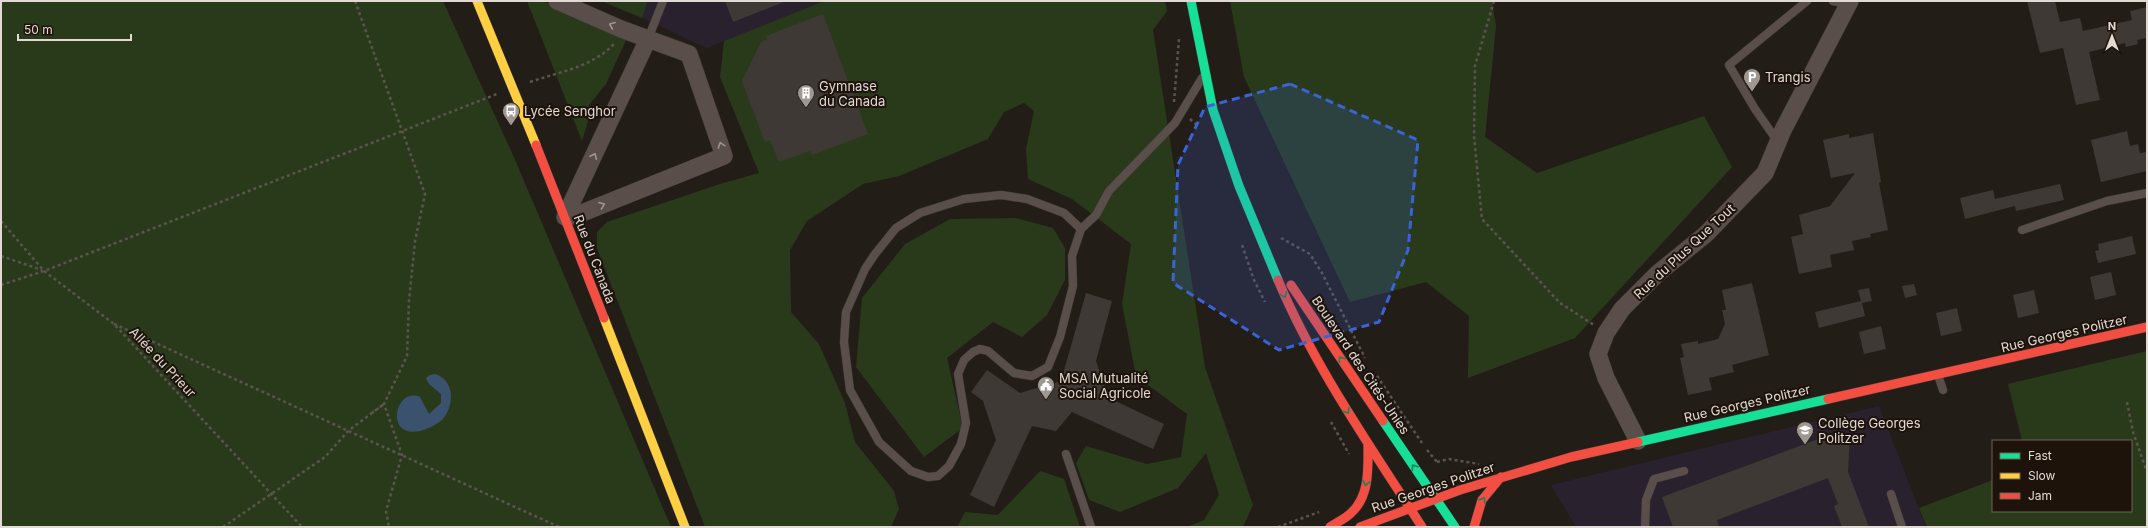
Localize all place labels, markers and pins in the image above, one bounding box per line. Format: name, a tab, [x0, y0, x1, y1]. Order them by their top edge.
parking icon: Trangis	[1742, 67, 1762, 92]
place label: Trangis	[1765, 69, 1811, 85]
place label: Gymnase du Canada	[819, 78, 885, 109]
building icon: Gymnase du Canada	[796, 83, 816, 108]
bus stop icon: Lycée Senghor	[501, 101, 521, 126]
place label: Lycée Senghor	[524, 103, 616, 119]
place label: MSA Mutualité Social Agricole	[1059, 370, 1151, 401]
public building icon: MSA Mutualité Social Agricole	[1036, 375, 1056, 400]
place label: Collège Georges Politzer	[1818, 415, 1921, 446]
school or university icon: Collège Georges Politzer	[1795, 420, 1815, 445]

